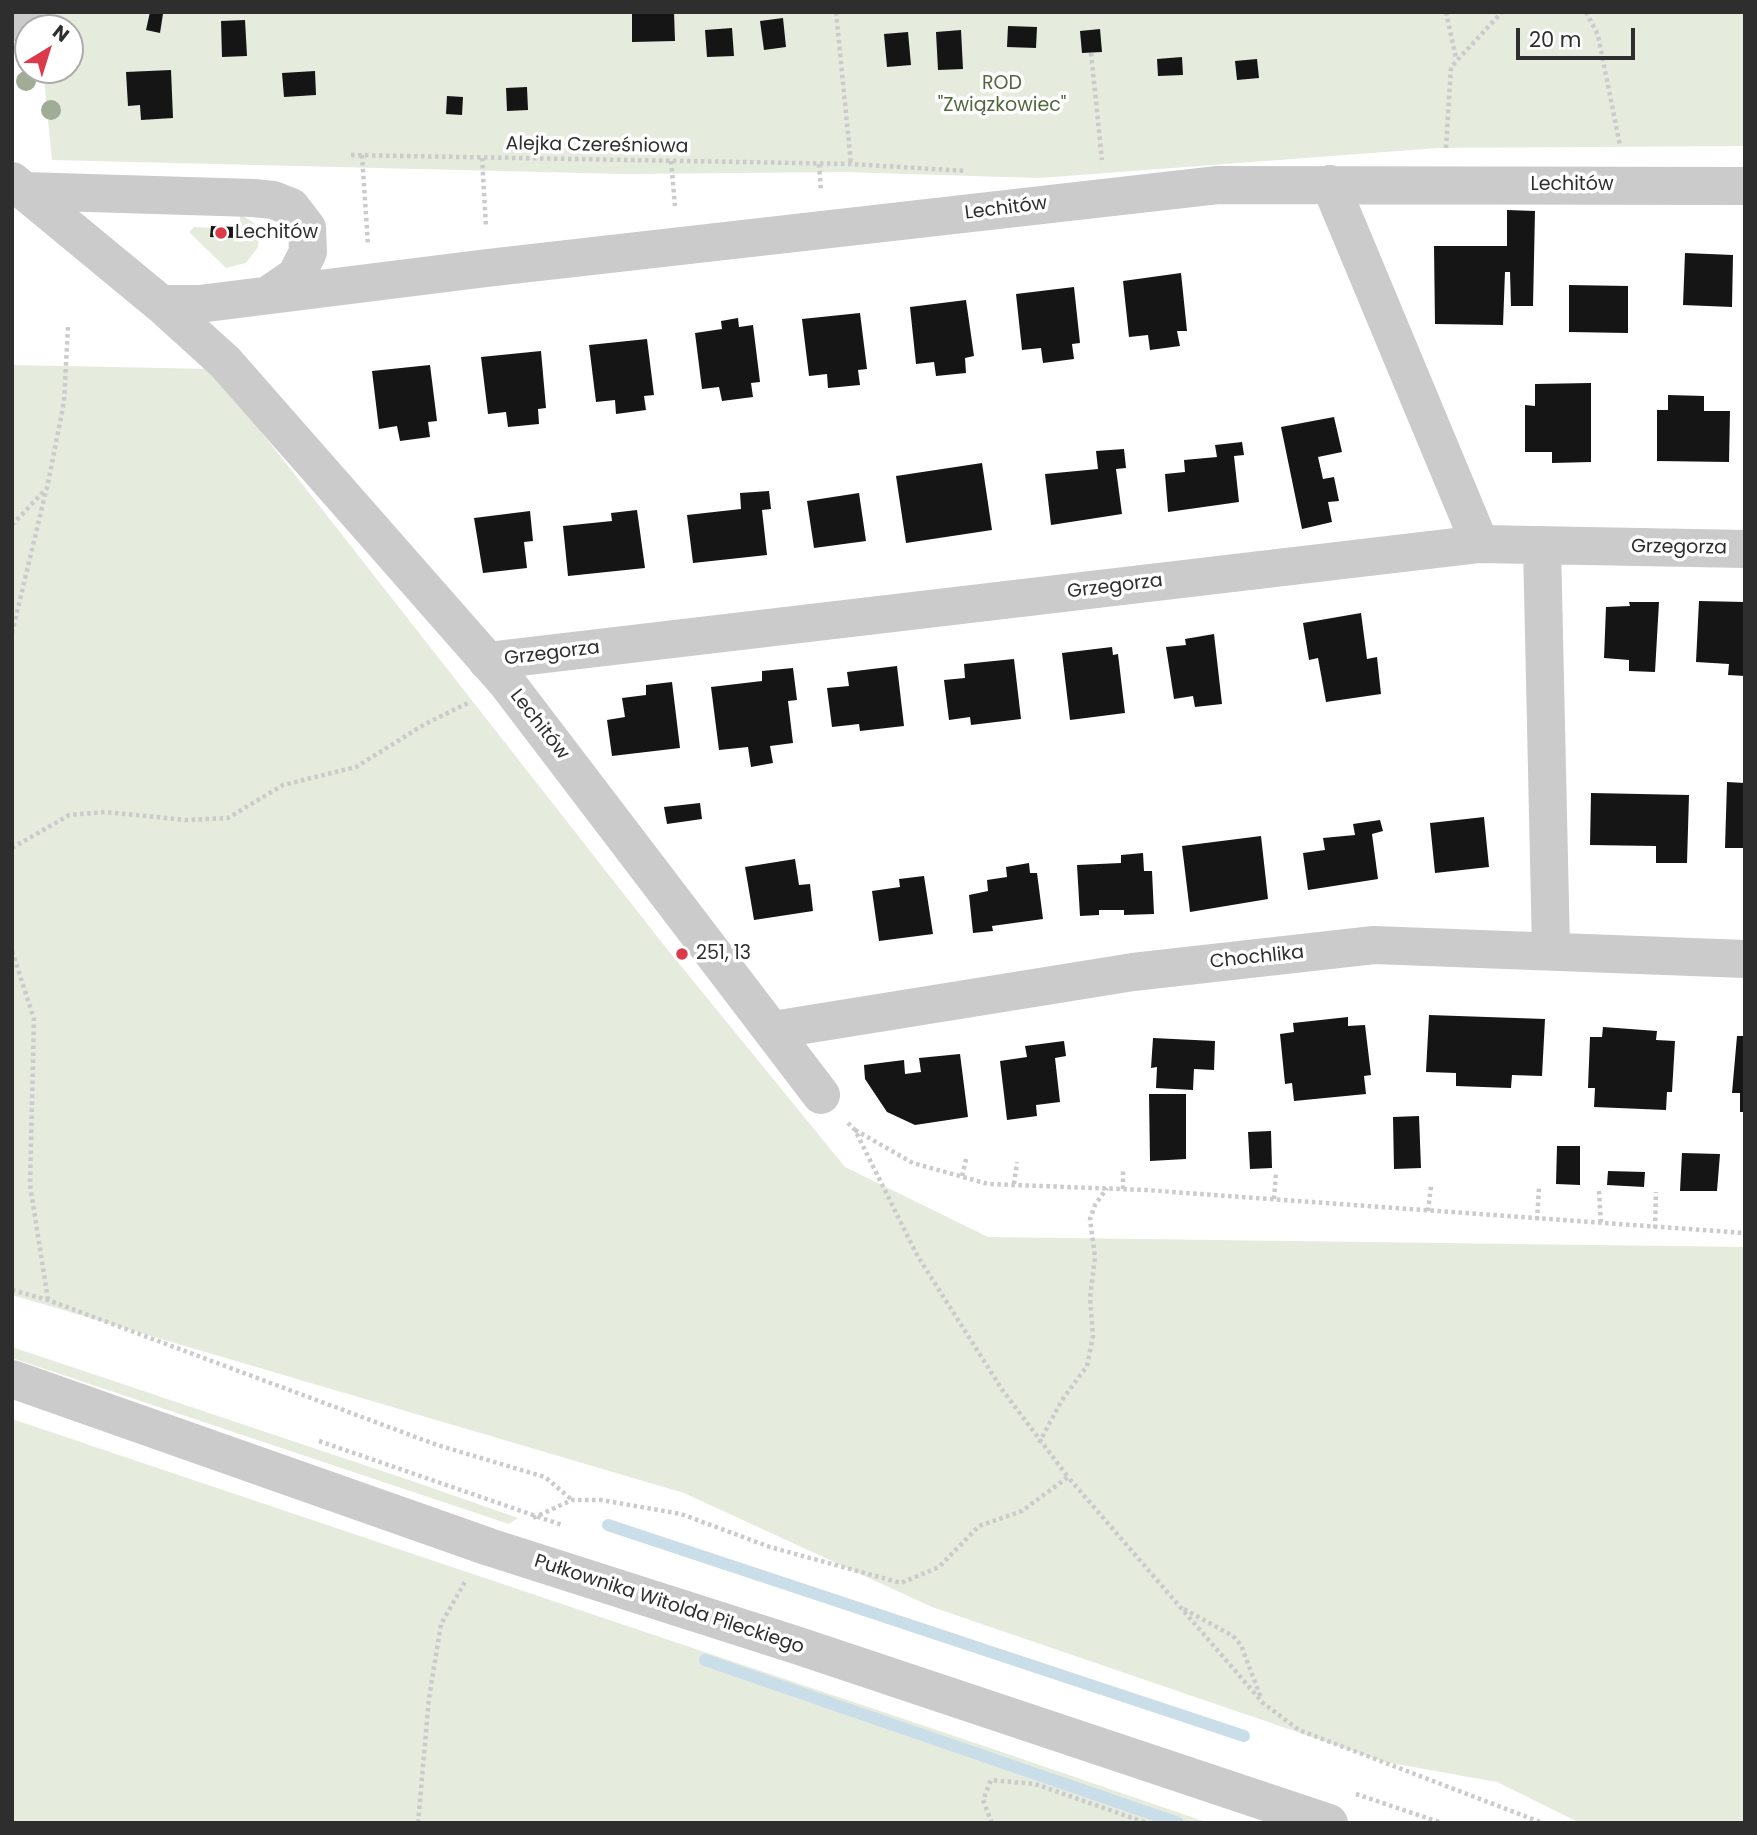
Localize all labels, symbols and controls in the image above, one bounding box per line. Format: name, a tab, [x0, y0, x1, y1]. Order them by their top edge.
north arrow	[14, 14, 84, 84]
scale bar	[1519, 14, 1638, 58]
text: N	[47, 19, 75, 49]
text: 20 m	[1529, 25, 1582, 54]
park label: ROD "Związkowiec"	[938, 73, 1066, 117]
street label: Alejka Czereśniowa	[505, 133, 689, 159]
street label: Lechitów	[1530, 174, 1614, 196]
street label: Lechitów	[963, 193, 1049, 225]
place label: Lechitów	[235, 222, 318, 244]
marker: Lechitów	[213, 225, 229, 241]
street label: Grzegorza	[1631, 536, 1727, 560]
street label: Grzegorza	[1066, 570, 1164, 604]
street label: Grzegorza	[503, 637, 601, 671]
street label: Lechitów	[504, 685, 574, 765]
street label: Chochlika	[1209, 942, 1305, 974]
place label: 251, 13	[696, 943, 751, 965]
marker: 251, 13	[674, 946, 690, 962]
street label: Pułkownika Witolda Pileckiego	[531, 1550, 807, 1660]

